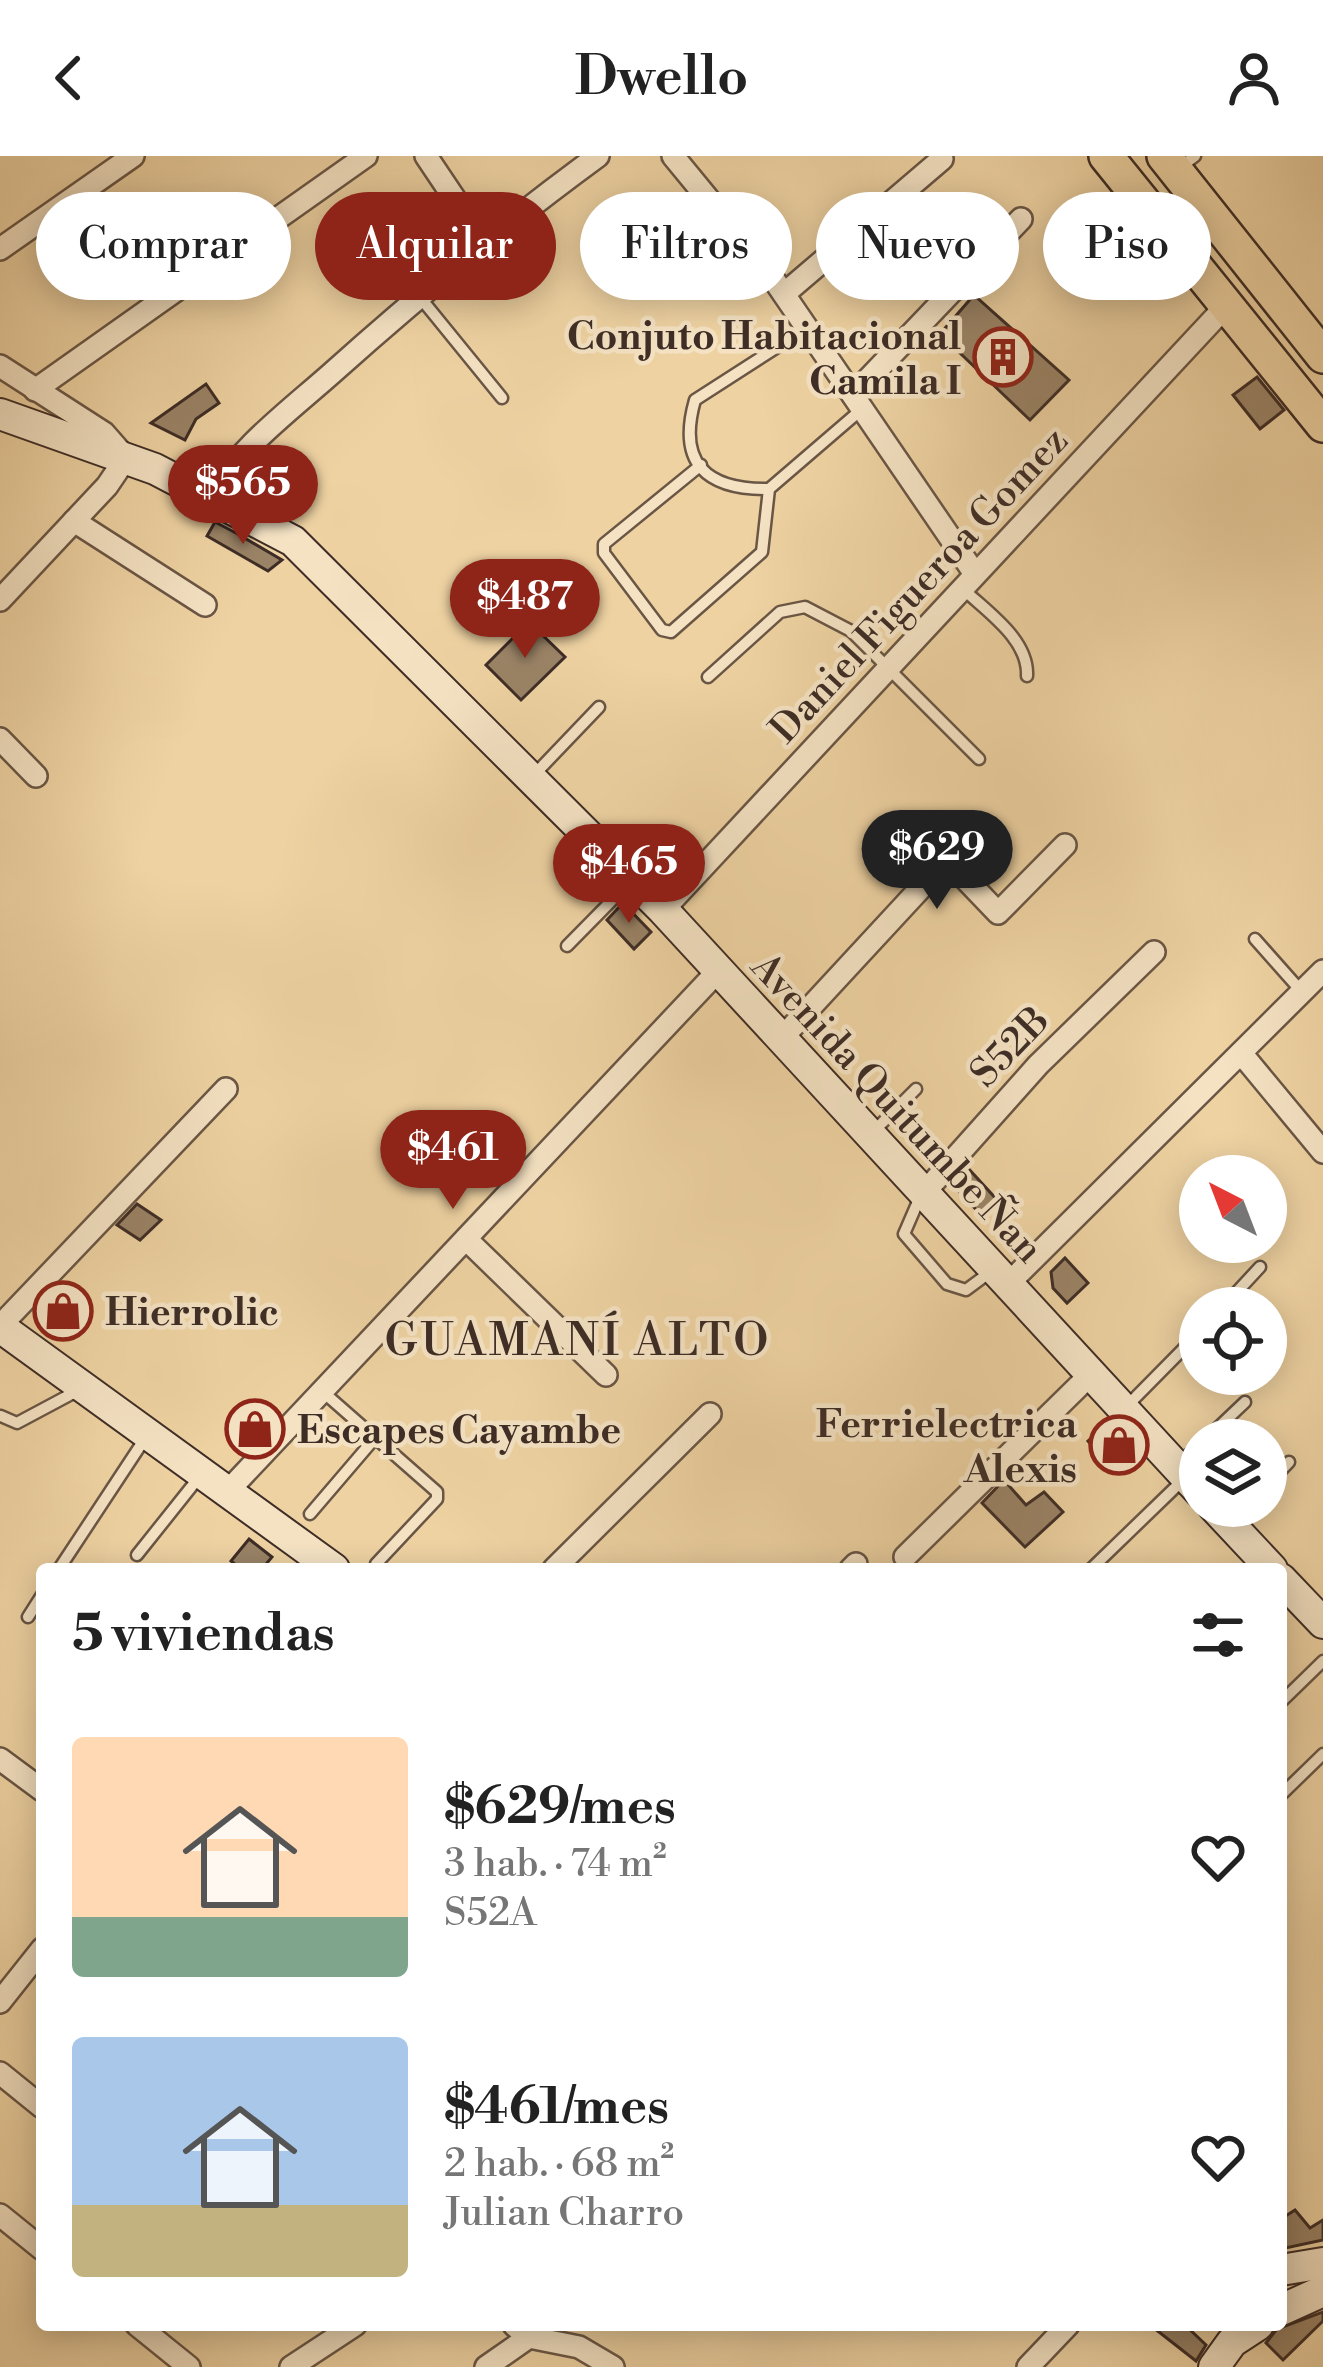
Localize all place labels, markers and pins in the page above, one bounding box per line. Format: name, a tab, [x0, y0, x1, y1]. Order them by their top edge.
place label: Conjuto Habitacional Camila I	[567, 313, 961, 407]
building icon: Conjuto Habitacional Camila I	[972, 326, 1034, 388]
pin: $565	[172, 445, 314, 547]
pin: $487	[454, 559, 596, 661]
pin: $629	[866, 810, 1008, 912]
pin: $465	[558, 824, 700, 926]
pin: $461	[382, 1110, 524, 1212]
shop icon: Hierrolic	[32, 1280, 94, 1342]
place label: Hierrolic	[105, 1289, 279, 1338]
shop icon: Escapes Cayambe	[224, 1398, 286, 1460]
place label: Ferrielectrica Alexis	[816, 1401, 1078, 1495]
place label: Escapes Cayambe	[297, 1407, 621, 1456]
shop icon: Ferrielectrica Alexis	[1088, 1414, 1150, 1476]

